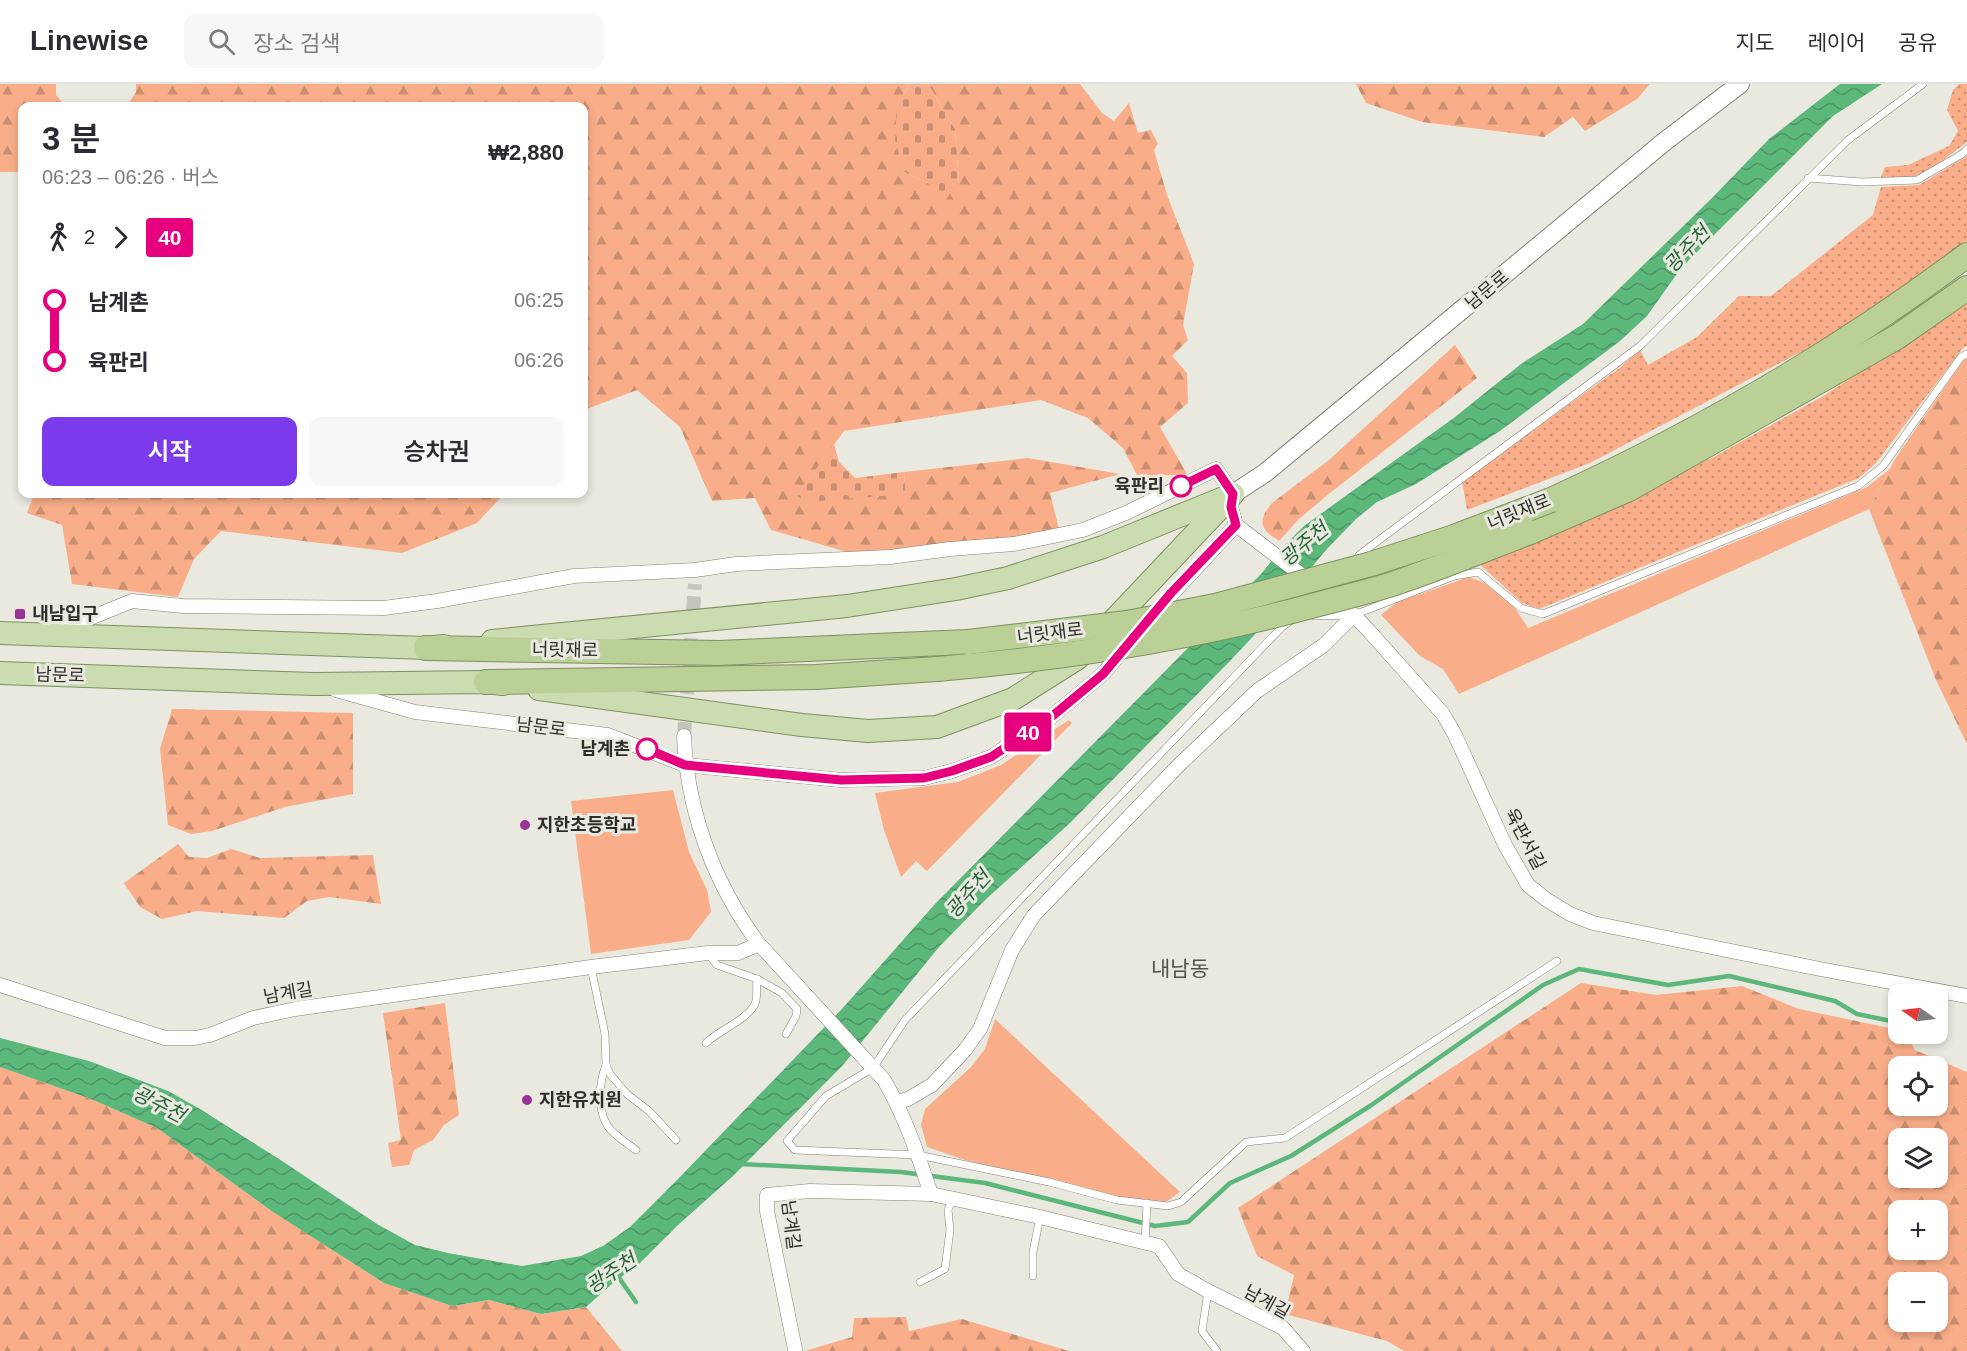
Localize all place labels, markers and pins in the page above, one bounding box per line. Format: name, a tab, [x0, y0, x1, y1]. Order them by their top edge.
marker: 육판리	[1170, 475, 1192, 497]
place label: 육판리	[1114, 476, 1164, 496]
place label: 내남입구	[32, 604, 98, 624]
marker: 내남입구	[13, 607, 27, 621]
marker: 남계촌	[636, 738, 658, 760]
place label: 남계촌	[580, 739, 630, 759]
place label: 지한초등학교	[537, 815, 636, 835]
marker: 지한초등학교	[518, 818, 532, 832]
place label: 지한유치원	[539, 1090, 622, 1110]
marker: 지한유치원	[520, 1093, 534, 1107]

